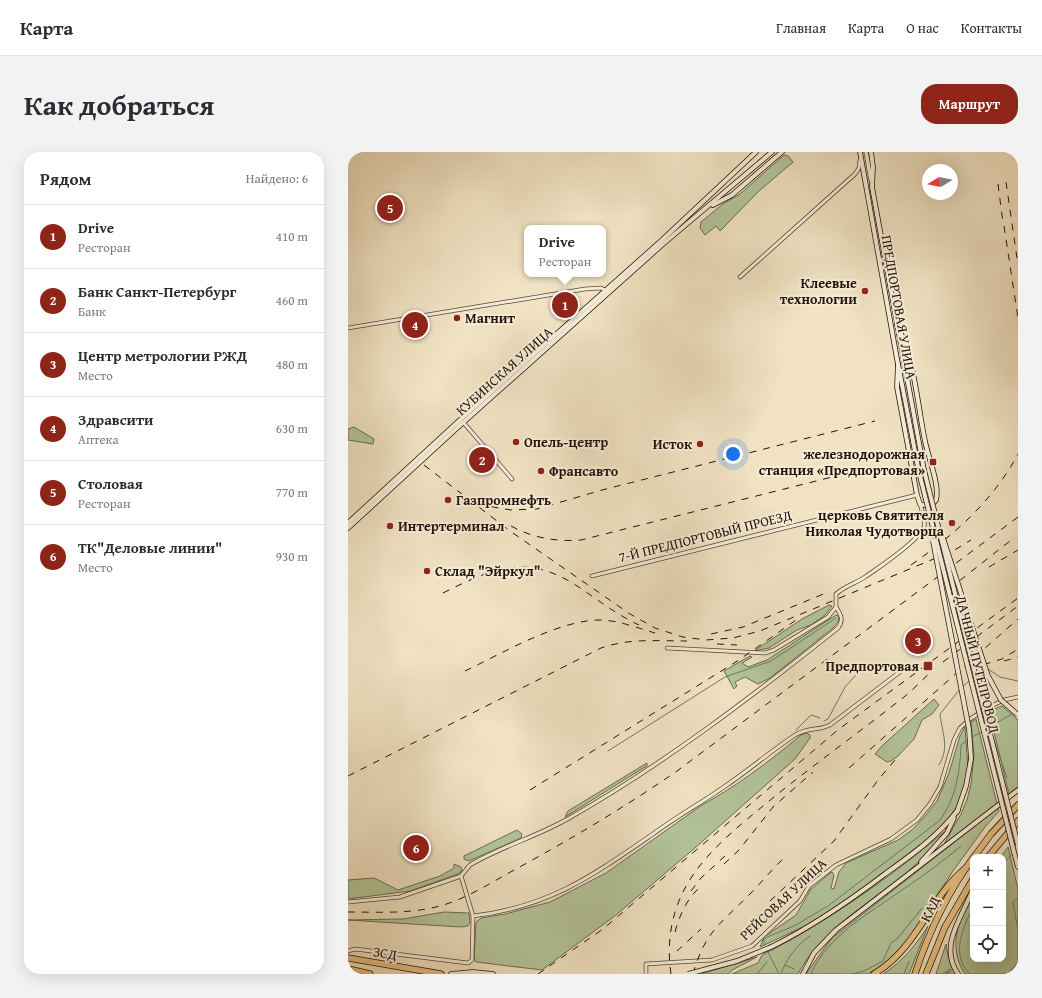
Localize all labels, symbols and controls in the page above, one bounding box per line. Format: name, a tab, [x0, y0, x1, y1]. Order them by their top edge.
text: Карта	[20, 14, 73, 42]
text: Главная	[776, 18, 826, 38]
text: Карта	[848, 18, 884, 38]
text: О нас	[906, 18, 939, 38]
text: Контакты	[961, 18, 1022, 38]
text: Как добраться	[24, 84, 214, 125]
button: Маршрут	[921, 84, 1018, 124]
north arrow	[922, 164, 958, 200]
text: Рядом	[40, 166, 91, 191]
text: Найдено: 6	[246, 169, 308, 188]
pin: 5	[377, 193, 403, 223]
text: Drive	[78, 217, 114, 238]
popup	[524, 225, 606, 277]
text: 1	[50, 227, 56, 246]
text: 410 m	[276, 227, 308, 246]
text: Drive	[539, 231, 575, 252]
street label: ПРЕДПОРТОВАЯ УЛИЦА	[876, 233, 922, 381]
text: Ресторан	[78, 238, 131, 257]
text: Ресторан	[539, 252, 591, 271]
place label: Клеевые технологии	[780, 273, 857, 309]
text: Банк Санкт-Петербург	[78, 281, 236, 302]
marker: Клеевые технологии	[860, 286, 870, 296]
pin: 1	[552, 290, 578, 320]
text: 2	[50, 291, 56, 310]
text: 460 m	[276, 291, 308, 310]
text: Банк	[78, 302, 106, 321]
place label: Магнит	[465, 308, 516, 328]
pin: 4	[402, 310, 428, 340]
marker: Магнит	[452, 313, 462, 323]
street label: КУБИНСКАЯ УЛИЦА	[451, 322, 557, 420]
text: Центр метрологии РЖД	[78, 345, 247, 366]
text: 3	[50, 355, 56, 374]
text: 480 m	[276, 355, 308, 374]
text: Место	[78, 366, 113, 385]
text: Здравсити	[78, 409, 153, 430]
text: 4	[50, 419, 56, 438]
text: 630 m	[276, 419, 308, 438]
text: Аптека	[78, 430, 119, 449]
place label: Опель-центр	[524, 432, 608, 452]
place label: Исток	[653, 434, 693, 454]
marker: Опель-центр	[511, 437, 521, 447]
marker: Исток	[695, 439, 705, 449]
your location	[723, 444, 743, 464]
place label: железнодорожная станция «Предпортовая»	[759, 444, 925, 480]
pin: 2	[469, 445, 495, 475]
marker: железнодорожная станция «Предпортовая»	[928, 457, 938, 467]
place label: Франсавто	[549, 461, 619, 481]
marker: Франсавто	[536, 466, 546, 476]
text: Столовая	[78, 473, 143, 494]
text: 5	[50, 483, 56, 502]
text: 770 m	[276, 483, 308, 502]
place label: Газпромнефть	[456, 490, 551, 510]
text: Ресторан	[78, 494, 131, 513]
marker: Газпромнефть	[443, 495, 453, 505]
street label: 7-Й ПРЕДПОРТОВЫЙ ПРОЕЗД	[616, 505, 794, 567]
place label: церковь Святителя Николая Чудотворца	[805, 505, 945, 541]
place label: Интертерминал	[398, 516, 504, 536]
marker: церковь Святителя Николая Чудотворца	[947, 518, 957, 528]
marker: Интертерминал	[385, 521, 395, 531]
text: ТК"Деловые линии"	[78, 537, 222, 558]
text: 6	[50, 547, 56, 566]
text: 930 m	[276, 547, 308, 566]
text: Место	[78, 558, 113, 577]
place label: Склад "Эйркул"	[435, 561, 540, 581]
marker: Склад "Эйркул"	[422, 566, 432, 576]
street label: ДАЧНЫЙ ПУТЕПРОВОД	[951, 592, 1005, 735]
pin: 3	[905, 626, 931, 656]
place label: Предпортовая	[825, 656, 920, 676]
marker: Предпортовая	[922, 660, 934, 672]
pin: 6	[403, 833, 429, 863]
street label: РЕЙСОВАЯ УЛИЦА	[735, 853, 831, 945]
map controls	[970, 854, 1006, 962]
button: +	[970, 854, 1006, 890]
button: −	[970, 890, 1006, 926]
street label: КАД	[915, 893, 945, 925]
button: locate	[970, 926, 1006, 962]
street label: ЗСД	[372, 941, 398, 965]

